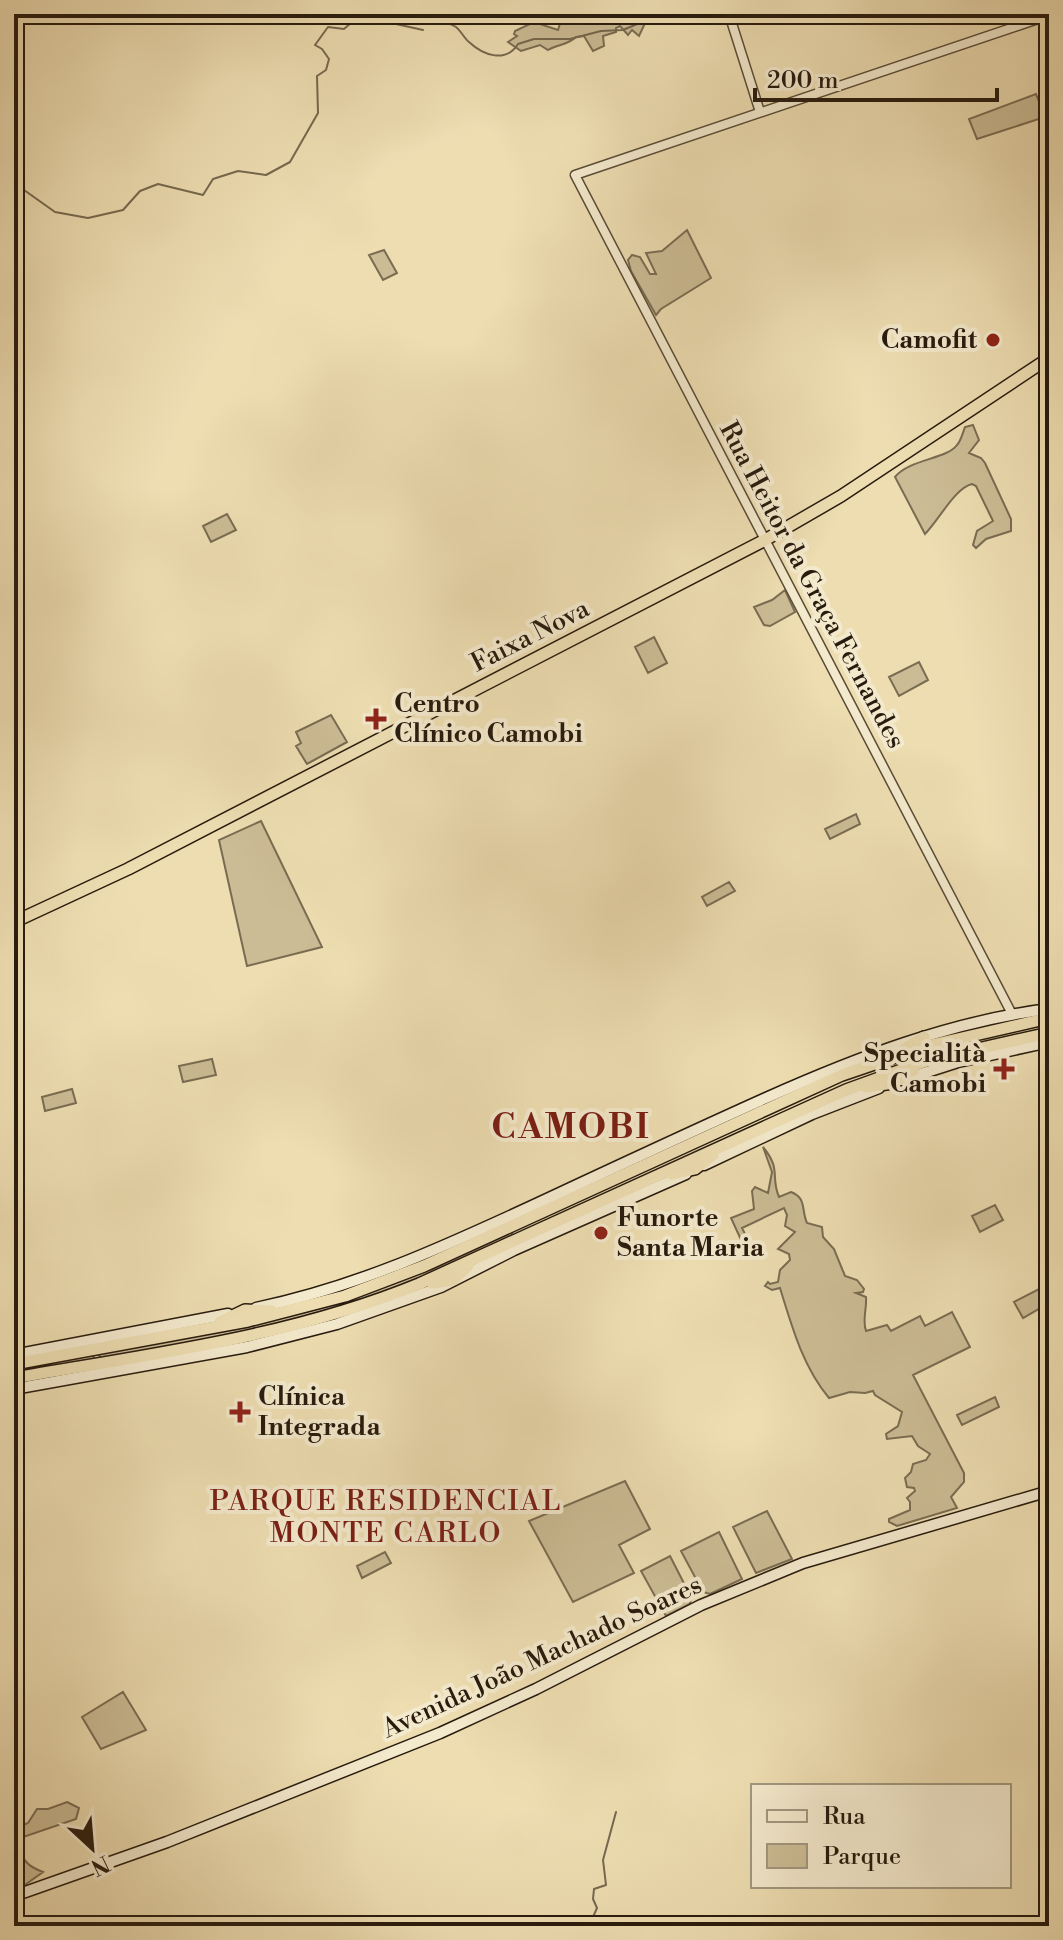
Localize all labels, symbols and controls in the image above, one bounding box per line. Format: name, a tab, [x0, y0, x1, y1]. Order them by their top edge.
scale bar	[755, 52, 997, 102]
text: 200 m	[767, 66, 838, 96]
place label: Camofit	[881, 324, 978, 356]
marker: Camofit	[984, 331, 1002, 349]
street label: Rua Heitor da Graça Fernandes	[712, 416, 912, 754]
street label: Faixa Nova	[465, 592, 595, 679]
place label: Centro Clínico Camobi	[394, 688, 583, 750]
marker: Centro Clínico Camobi	[365, 708, 387, 730]
place label: Specialità Camobi	[864, 1038, 987, 1100]
marker: Specialità Camobi	[993, 1058, 1015, 1080]
district label: CAMOBI	[491, 1107, 651, 1149]
place label: Funorte Santa Maria	[617, 1202, 765, 1264]
marker: Funorte Santa Maria	[592, 1224, 610, 1242]
place label: Clínica Integrada	[258, 1381, 381, 1443]
marker: Clínica Integrada	[229, 1401, 251, 1423]
district label: PARQUE RESIDENCIAL MONTE CARLO	[210, 1484, 562, 1551]
street label: Avenida João Machado Soares	[376, 1569, 707, 1746]
legend	[751, 1784, 1011, 1888]
text: Rua	[823, 1802, 866, 1832]
north arrow	[52, 1808, 132, 1888]
text: Parque	[823, 1842, 901, 1872]
text: N	[86, 1849, 114, 1881]

